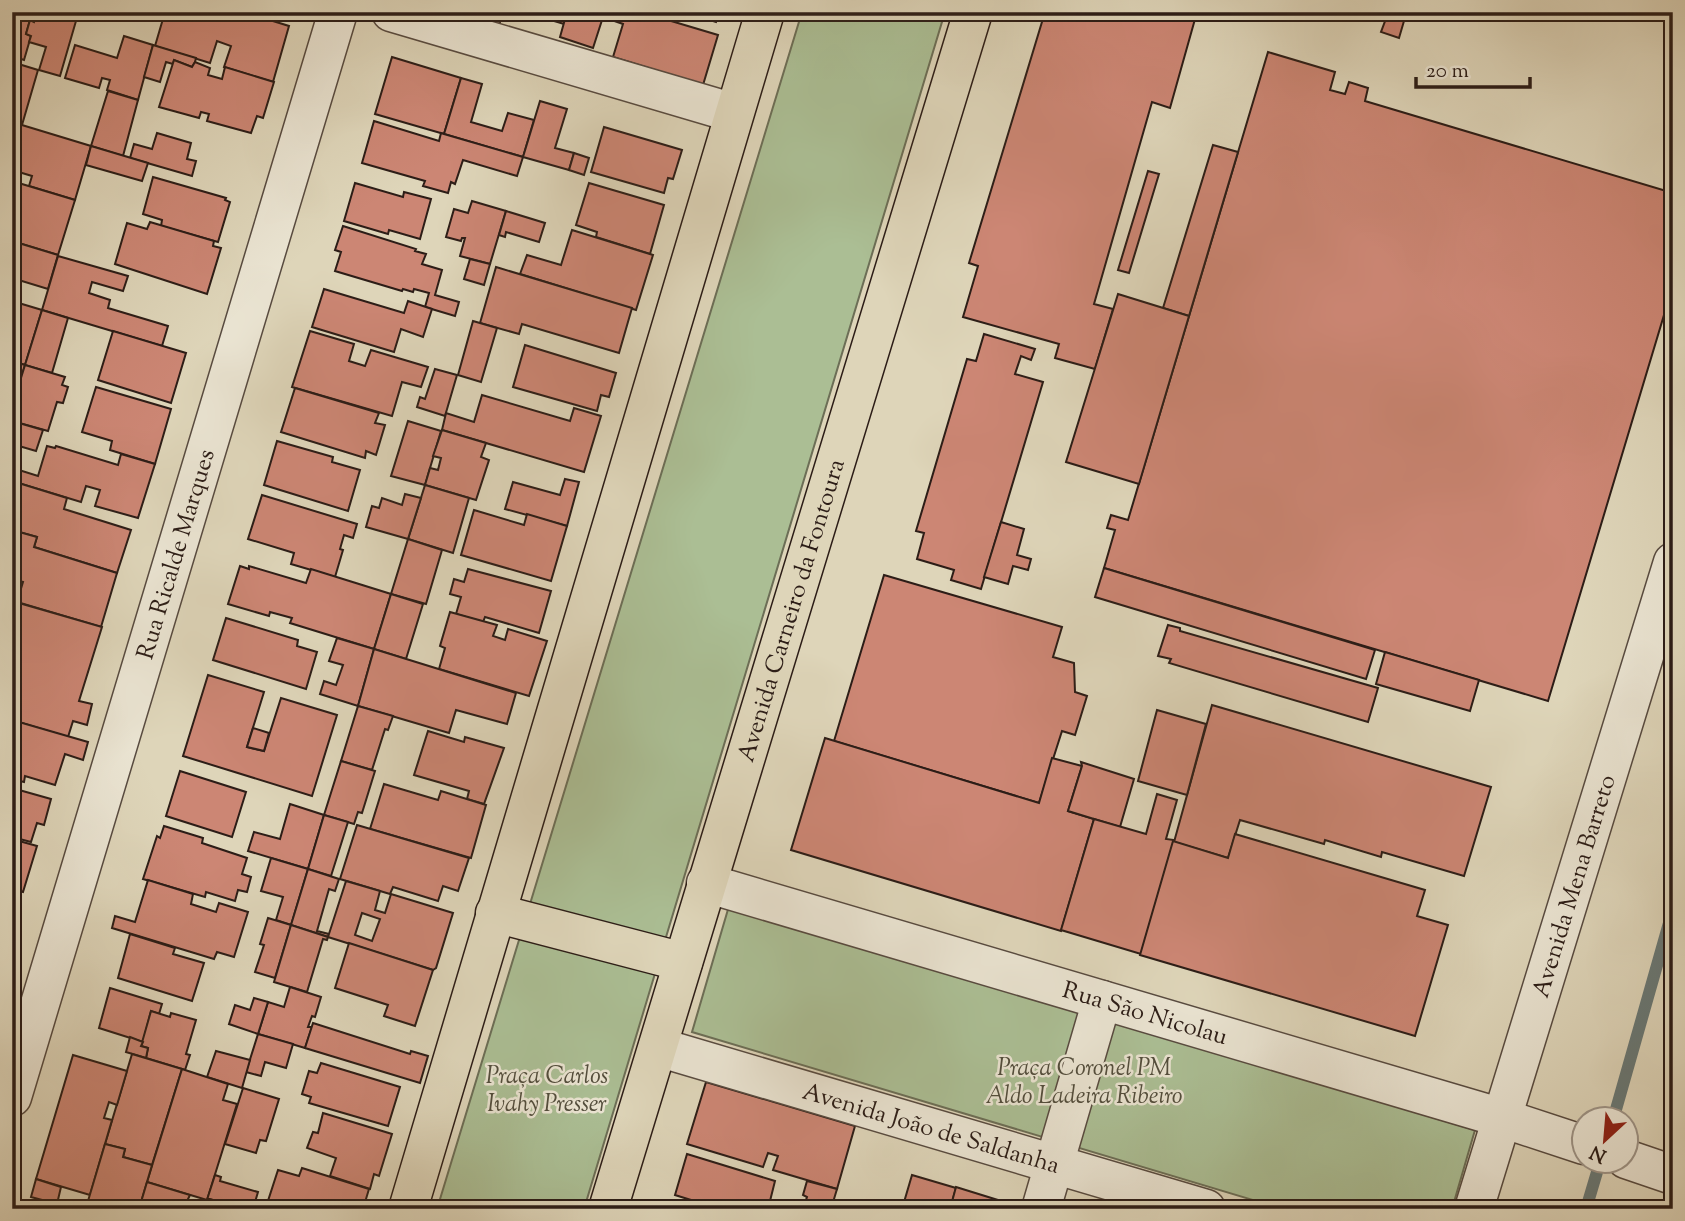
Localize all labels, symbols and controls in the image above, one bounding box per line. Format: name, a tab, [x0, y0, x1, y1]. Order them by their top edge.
scale bar	[1416, 46, 1529, 90]
text: 20 m	[1426, 57, 1469, 87]
street label: Rua Ricalde Marques	[129, 445, 225, 664]
street label: Avenida Carneiro da Fontoura	[730, 455, 855, 766]
street label: Avenida Mena Barreto	[1525, 771, 1626, 1002]
street label: Rua São Nicolau	[1058, 974, 1232, 1055]
park label: Praça Coronel PM Aldo Ladeira Ribeiro	[986, 1052, 1182, 1114]
park label: Praça Carlos Ivahy Presser	[486, 1060, 608, 1122]
street label: Avenida João de Saldanha	[798, 1076, 1063, 1184]
north arrow	[1570, 1106, 1640, 1176]
text: N	[1586, 1138, 1611, 1168]

